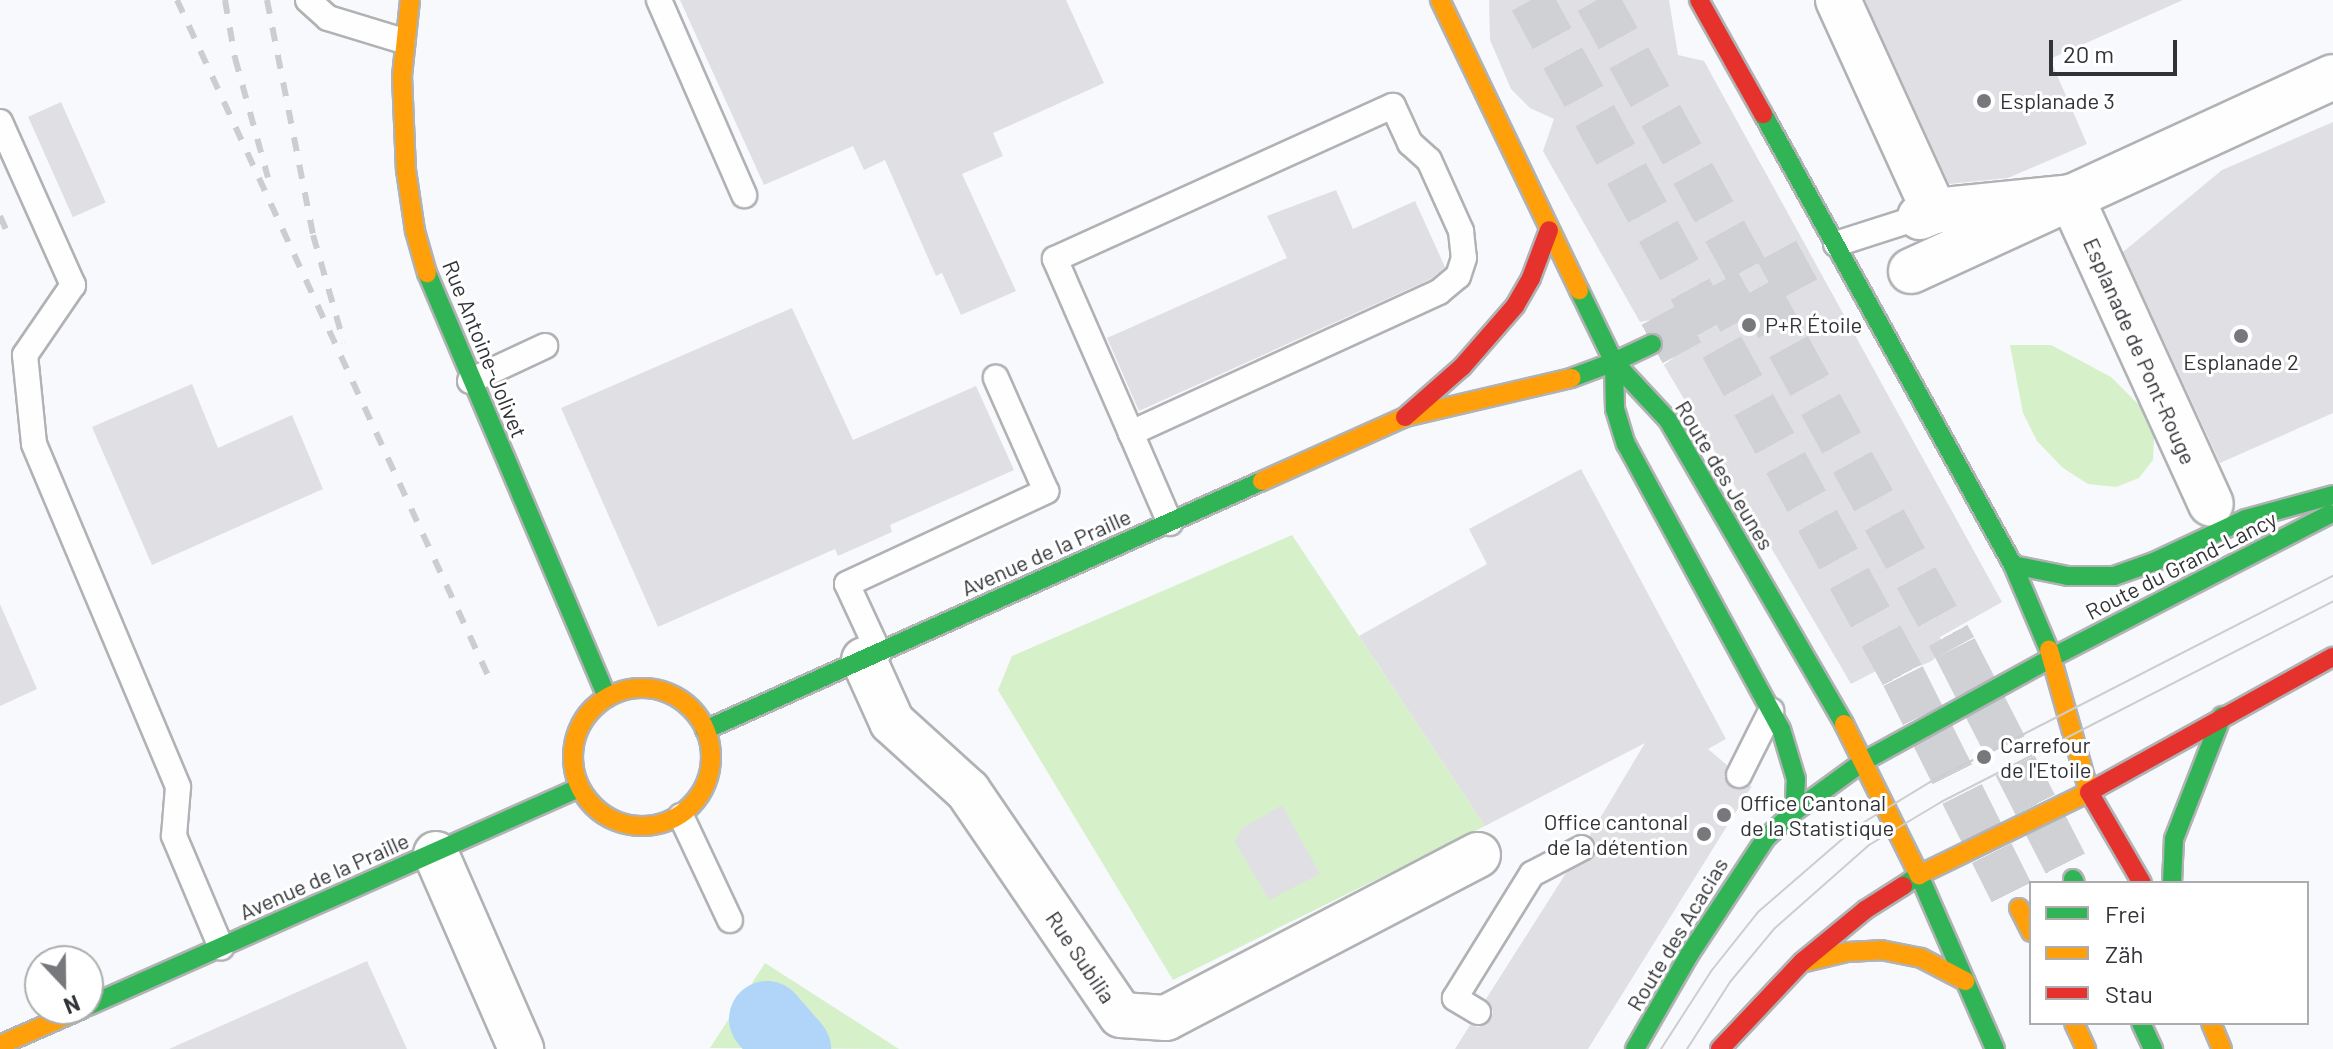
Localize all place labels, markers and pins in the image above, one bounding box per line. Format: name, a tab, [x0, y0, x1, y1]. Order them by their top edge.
place label: Esplanade 3	[2000, 88, 2115, 114]
marker: Esplanade 3	[1975, 92, 1993, 110]
place label: P+R Étoile	[1765, 312, 1862, 338]
marker: P+R Étoile	[1740, 316, 1758, 334]
marker: Esplanade 2	[2232, 327, 2250, 345]
place label: Esplanade 2	[2183, 349, 2299, 375]
place label: Carrefour de l'Etoile	[2000, 731, 2091, 782]
marker: Carrefour de l'Etoile	[1975, 748, 1993, 766]
place label: Office Cantonal de la Statistique	[1740, 789, 1894, 840]
marker: Office Cantonal de la Statistique	[1715, 806, 1733, 824]
place label: Office cantonal de la détention	[1544, 808, 1688, 860]
marker: Office cantonal de la détention	[1695, 825, 1713, 843]

